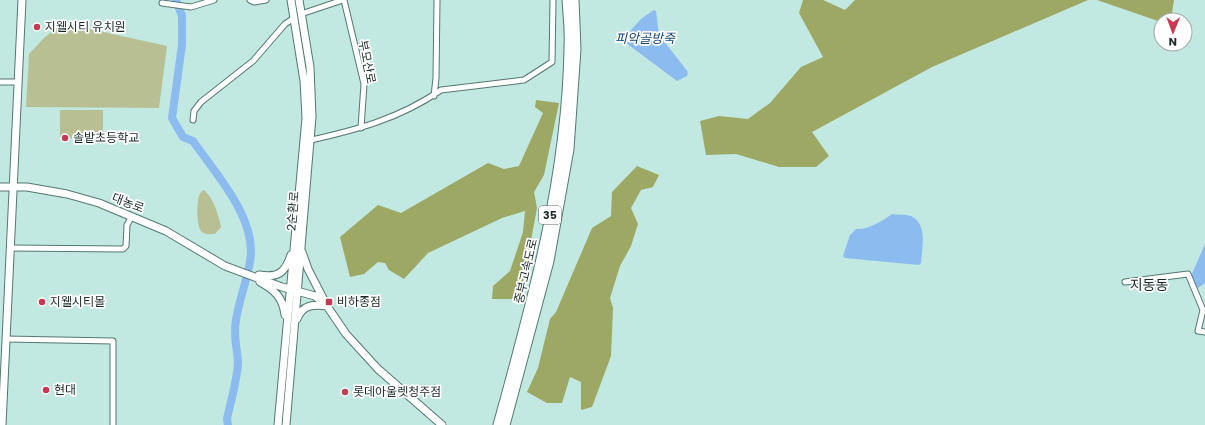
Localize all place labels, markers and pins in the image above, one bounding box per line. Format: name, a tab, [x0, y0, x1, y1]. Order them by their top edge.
place label: 지웰시티 유치원	[45, 18, 126, 35]
marker: 지웰시티 유치원	[32, 22, 42, 32]
place label: 솔밭초등학교	[73, 129, 139, 146]
marker: 솔밭초등학교	[60, 133, 70, 143]
place label: 지웰시티몰	[50, 293, 105, 310]
place label: 비하종점	[337, 293, 381, 310]
marker: 지웰시티몰	[37, 297, 47, 307]
marker: 비하종점	[324, 297, 334, 307]
place label: 현대	[54, 381, 76, 398]
place label: 롯데아울렛청주점	[353, 383, 441, 400]
marker: 현대	[41, 385, 51, 395]
marker: 롯데아울렛청주점	[340, 387, 350, 397]

